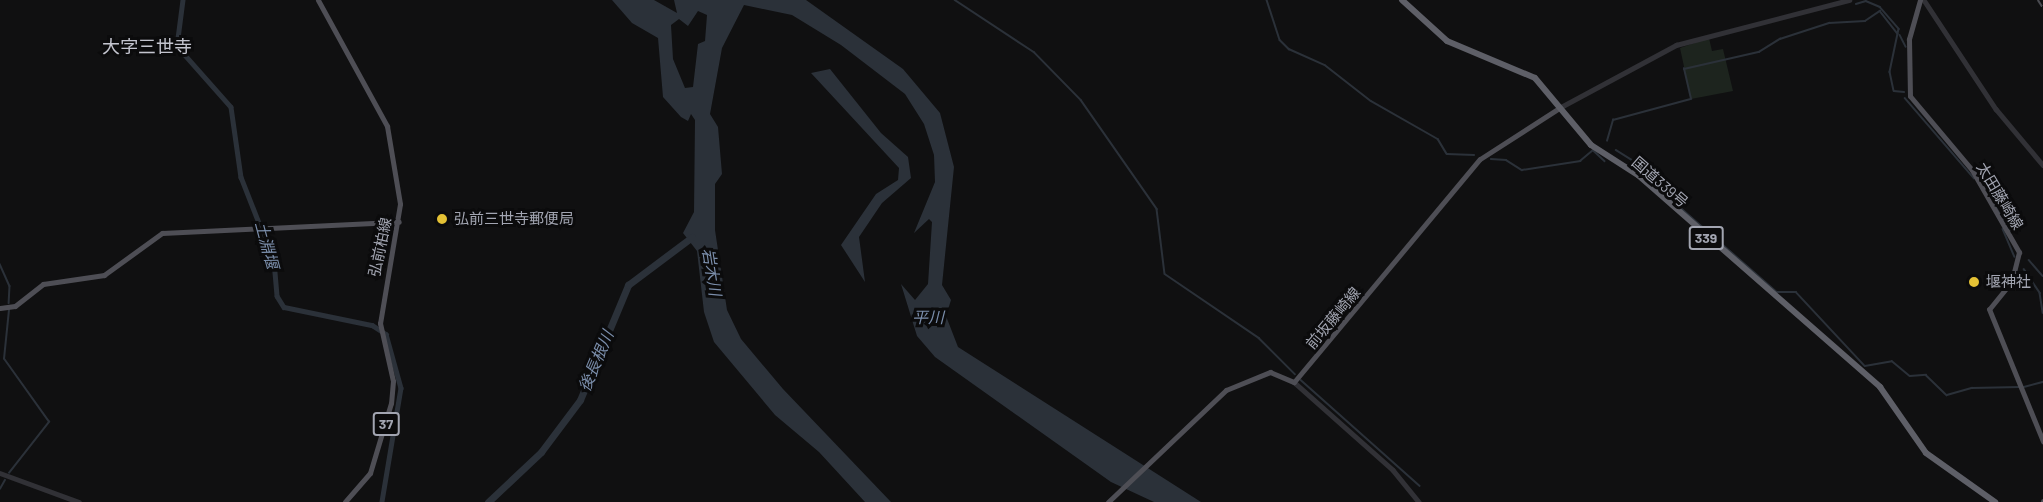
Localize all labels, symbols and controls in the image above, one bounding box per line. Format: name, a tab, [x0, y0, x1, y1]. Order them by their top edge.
district label: 大字三世寺	[102, 35, 192, 57]
street label: 国道339号	[1628, 153, 1692, 211]
street label: 太田藤崎線	[1973, 159, 2027, 233]
place label: 弘前三世寺郵便局	[454, 210, 574, 228]
marker: 弘前三世寺郵便局	[435, 212, 449, 226]
street label: 弘前柏線	[365, 216, 395, 278]
water label: 土淵堰	[252, 219, 282, 271]
road number: 339	[1688, 227, 1724, 249]
water label: 岩木川	[699, 247, 725, 297]
place label: 堰神社	[1986, 273, 2031, 291]
marker: 堰神社	[1967, 275, 1981, 289]
street label: 前坂藤崎線	[1302, 283, 1364, 353]
water label: 平川	[912, 307, 944, 327]
water label: 後長根川	[575, 328, 617, 394]
road number: 37	[372, 413, 400, 435]

